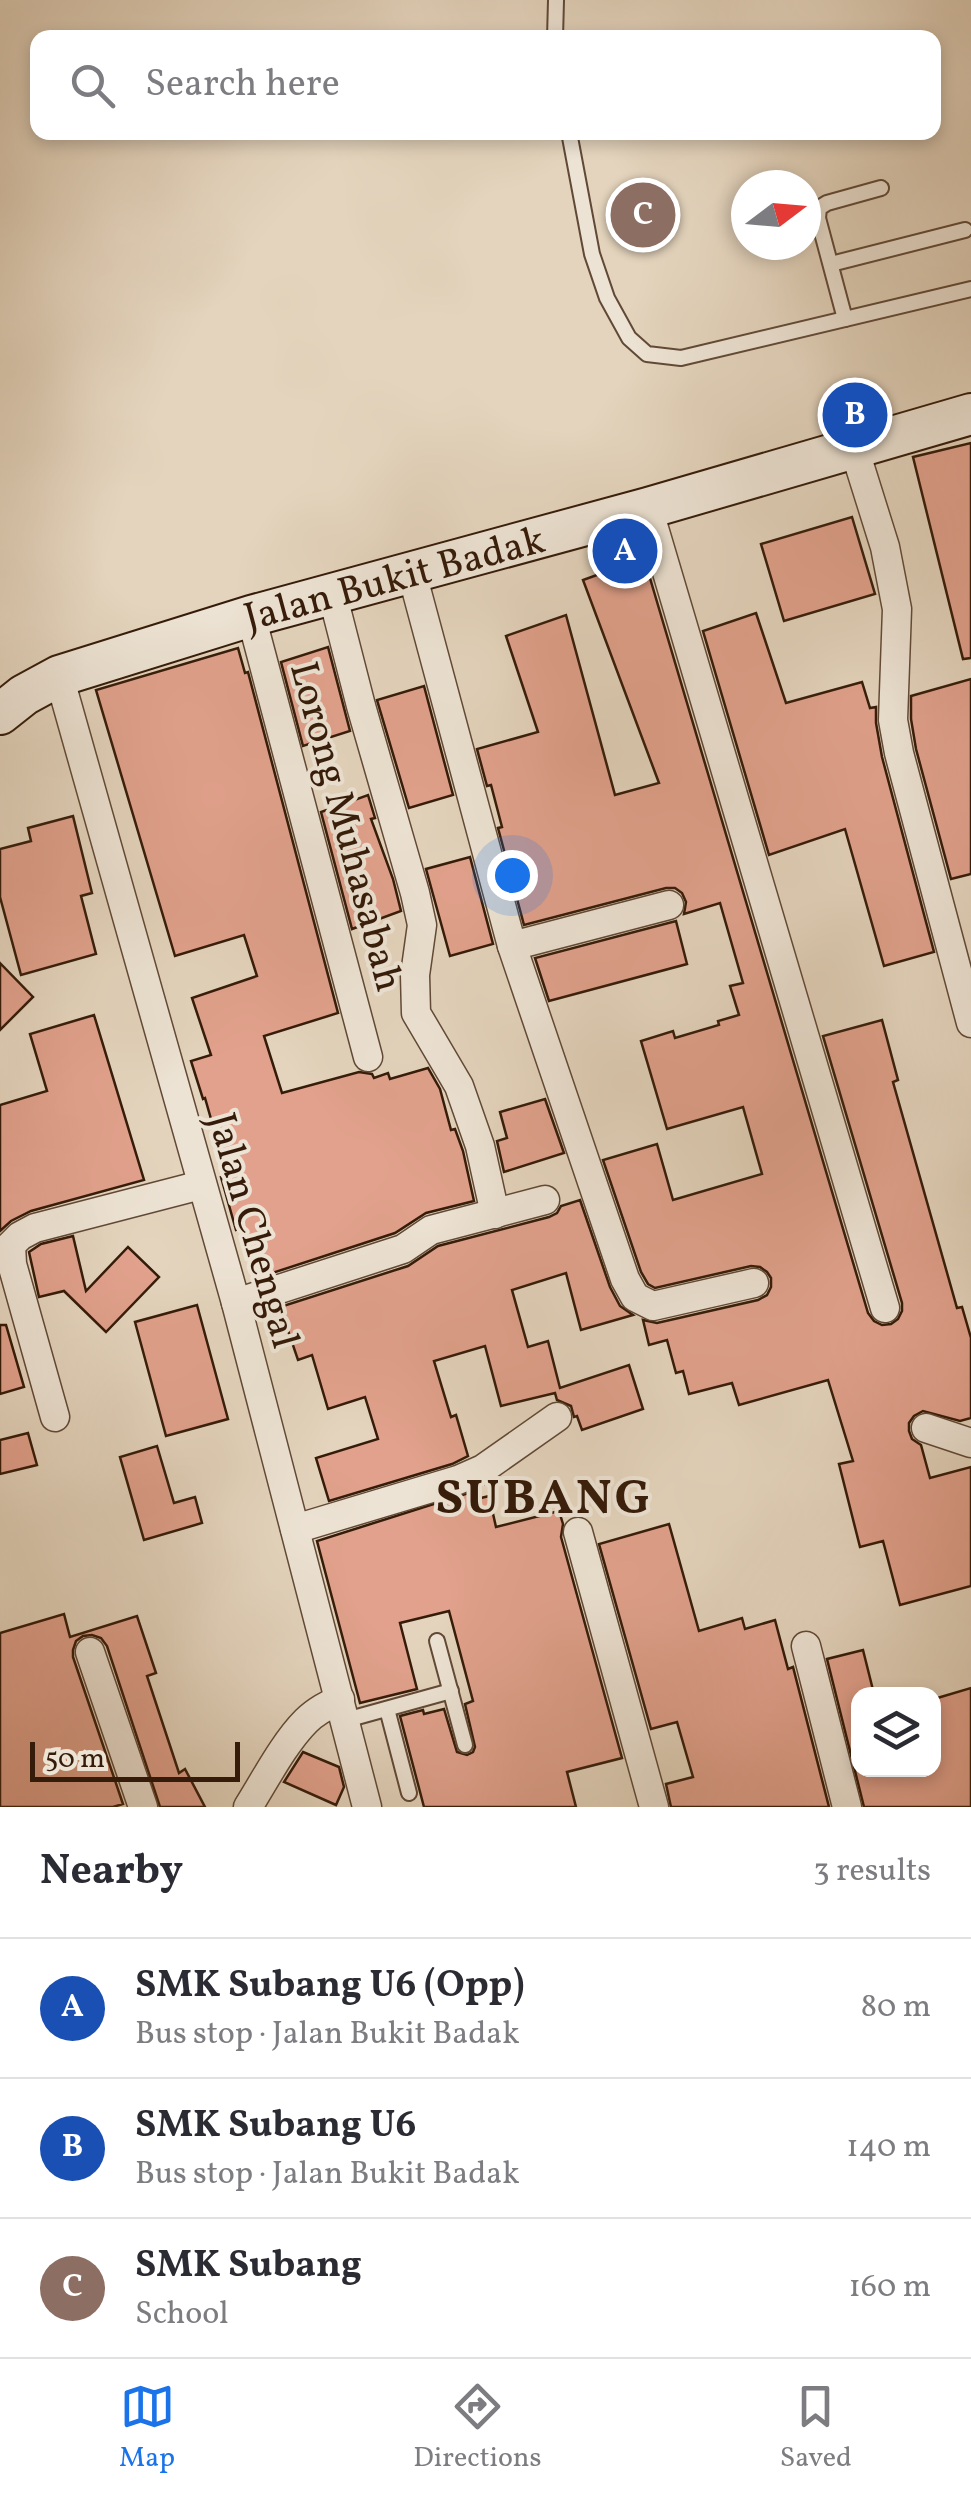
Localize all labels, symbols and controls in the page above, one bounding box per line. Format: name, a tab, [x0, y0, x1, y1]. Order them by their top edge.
search box	[30, 30, 941, 140]
icon: search	[65, 58, 120, 113]
text: Search here	[145, 59, 340, 112]
north arrow	[731, 170, 821, 260]
pin: C	[610, 178, 676, 252]
pin: B	[822, 378, 888, 452]
street label: Jalan Bukit Badak	[238, 514, 552, 648]
pin: A	[592, 514, 658, 588]
street label: Lorong Muhasabah	[273, 656, 415, 998]
your location	[487, 850, 538, 901]
street label: Jalan Chengal	[191, 1107, 311, 1355]
district label: SUBANG	[435, 1465, 653, 1535]
map controls	[851, 1687, 941, 1777]
button: layers	[851, 1687, 941, 1777]
scale bar	[30, 1737, 240, 1782]
text: 50 m	[45, 1740, 105, 1779]
text: Nearby	[40, 1843, 183, 1902]
text: 3 results	[813, 1850, 931, 1894]
text: SMK Subang U6 (Opp)	[135, 1960, 524, 2013]
text: A	[61, 1986, 84, 2030]
text: 80 m	[861, 1986, 931, 2030]
text: Bus stop · Jalan Bukit Badak	[135, 2013, 520, 2057]
text: SMK Subang U6	[135, 2100, 416, 2153]
text: B	[62, 2126, 83, 2170]
text: 140 m	[846, 2126, 931, 2170]
text: Bus stop · Jalan Bukit Badak	[135, 2153, 520, 2197]
text: SMK Subang	[135, 2240, 362, 2293]
text: C	[62, 2266, 83, 2310]
text: 160 m	[848, 2266, 931, 2310]
text: School	[135, 2293, 229, 2337]
tab: Map	[119, 2379, 175, 2478]
tab: Directions	[413, 2379, 542, 2478]
tab: Saved	[780, 2379, 852, 2478]

